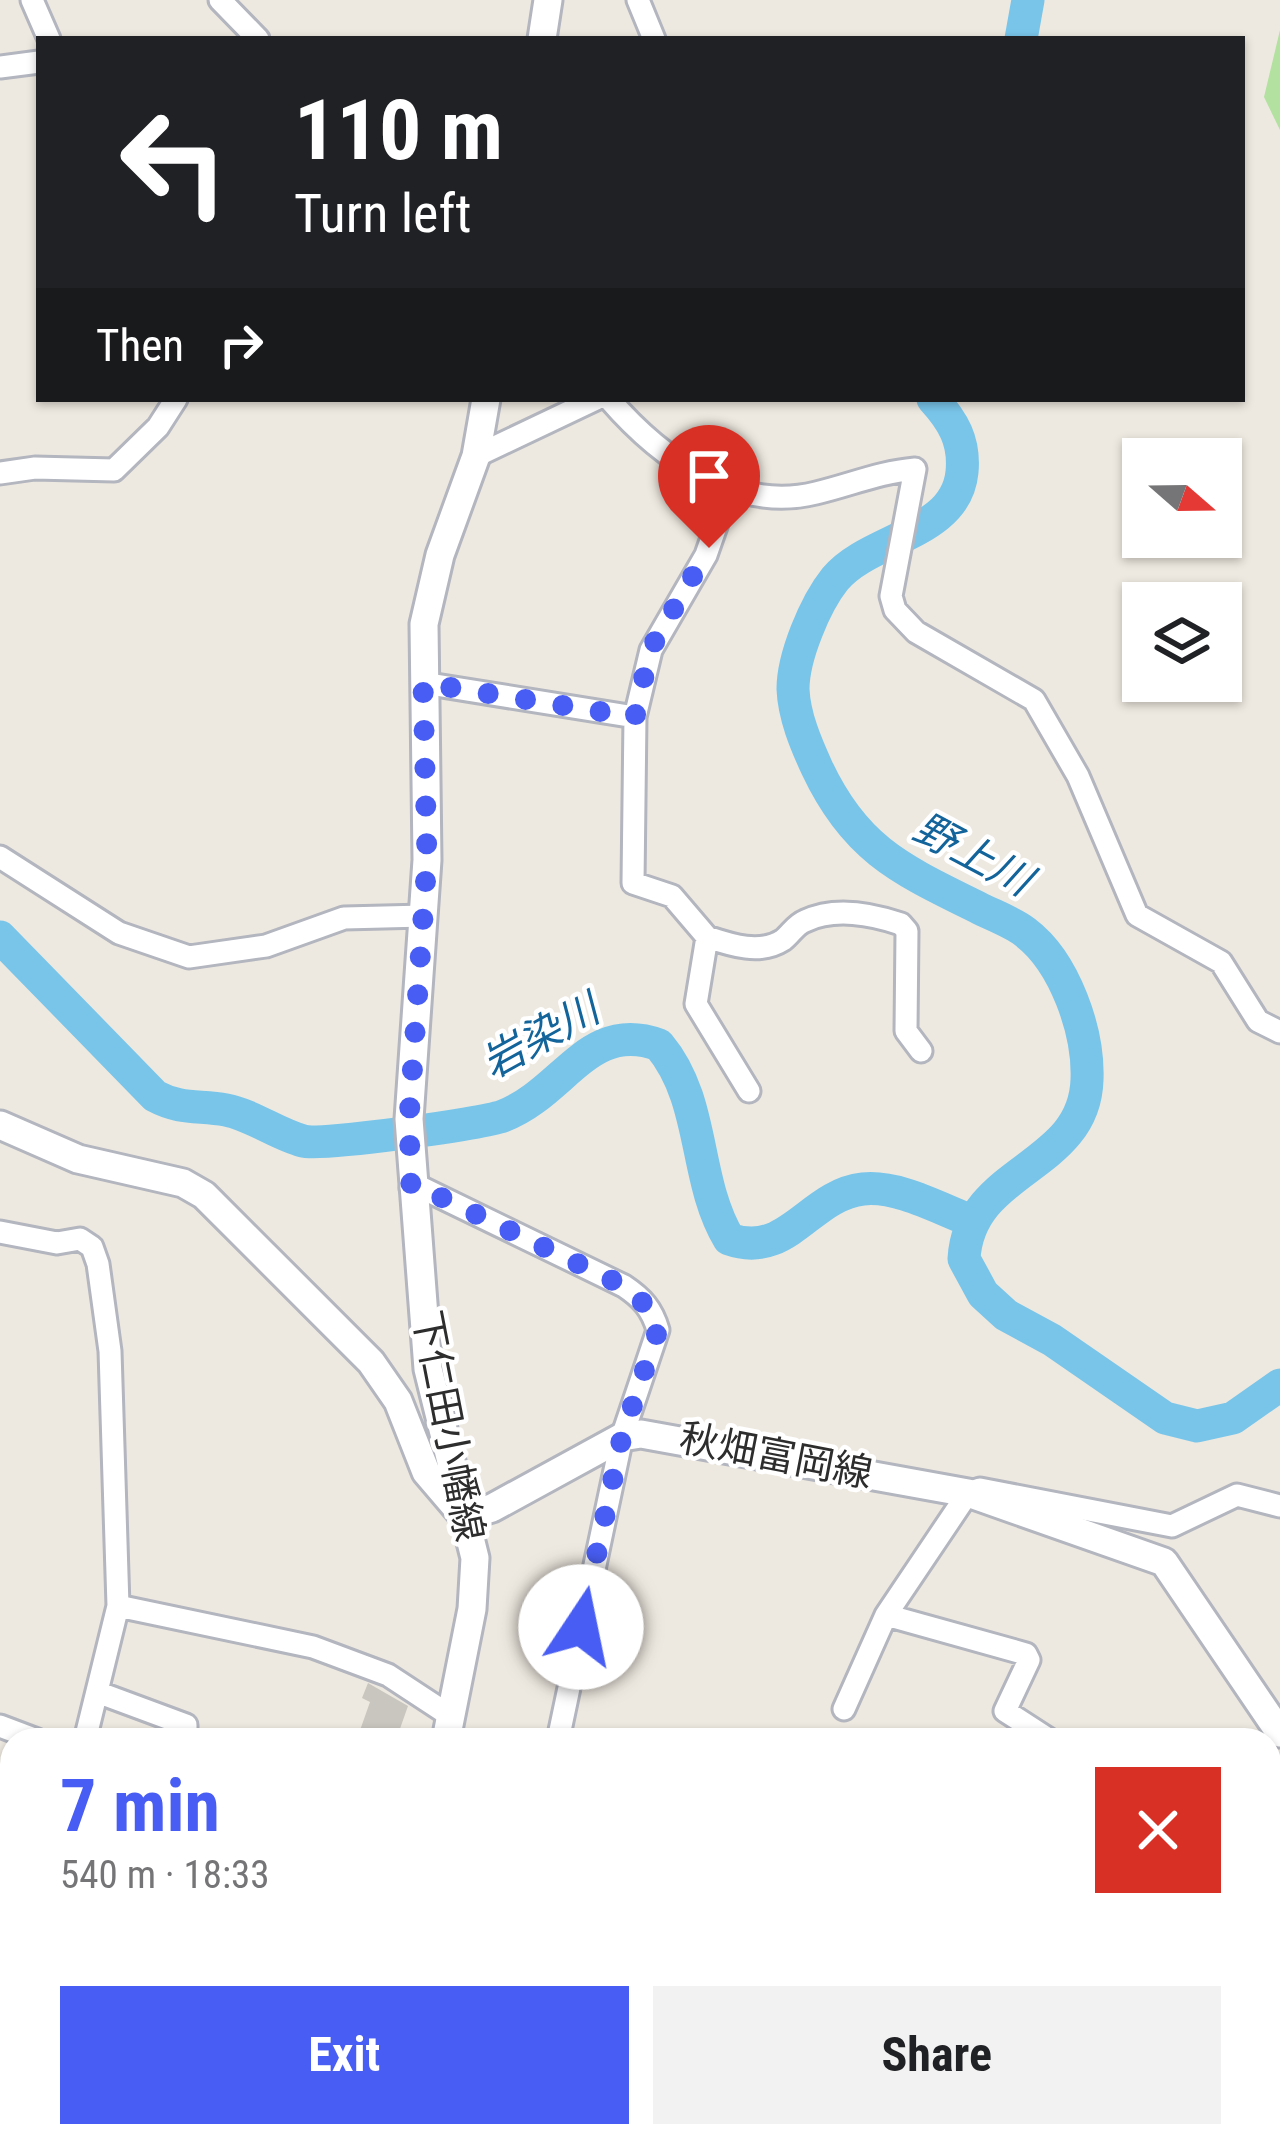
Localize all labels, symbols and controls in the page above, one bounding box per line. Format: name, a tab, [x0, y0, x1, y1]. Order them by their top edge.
text: 110 m	[294, 81, 503, 180]
icon: left	[96, 84, 252, 240]
text: Turn left	[294, 182, 471, 245]
icon: right	[208, 312, 274, 378]
text: Then	[96, 319, 184, 372]
pin	[658, 425, 760, 548]
north arrow	[1122, 438, 1242, 558]
map controls	[1122, 438, 1242, 702]
icon: arrive	[676, 443, 742, 509]
button: layers	[1122, 582, 1242, 702]
water label: 野上川	[906, 803, 1044, 907]
water label: 岩染川	[473, 982, 610, 1088]
street label: 下仁田小幡線	[403, 1307, 493, 1545]
street label: 秋畑富岡線	[676, 1415, 876, 1497]
position arrow	[518, 1564, 644, 1690]
text: 7 min	[60, 1764, 220, 1849]
button: close	[1095, 1767, 1221, 1893]
text: 540 m · 18:33	[60, 1852, 270, 1898]
button: Exit	[60, 1986, 629, 2124]
button: Share	[653, 1986, 1221, 2124]

